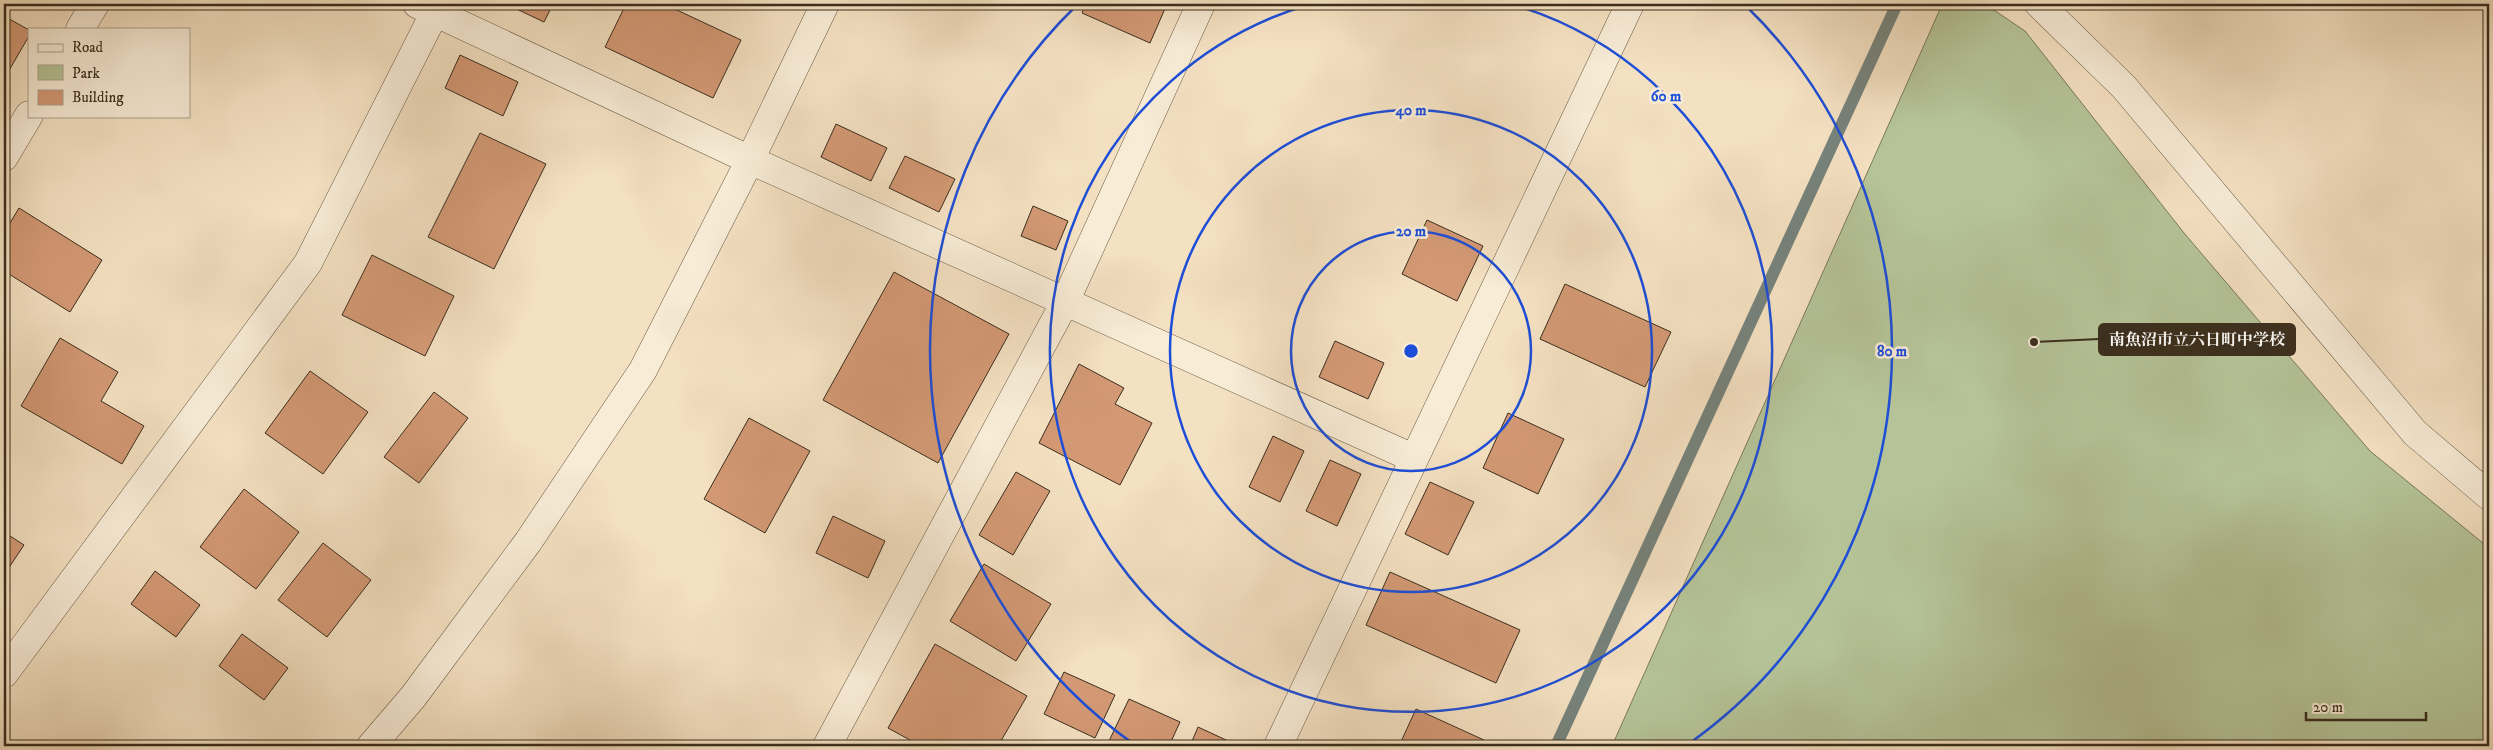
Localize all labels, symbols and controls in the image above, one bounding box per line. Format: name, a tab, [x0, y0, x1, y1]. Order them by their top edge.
legend	[28, 28, 190, 118]
text: Road	[72, 38, 104, 57]
text: Park	[72, 64, 101, 83]
text: 60 m	[1651, 87, 1682, 106]
text: Building	[72, 88, 124, 107]
text: 40 m	[1394, 101, 1427, 120]
text: 20 m	[1396, 222, 1427, 241]
callout: 南魚沼市立六日町中学校	[2099, 324, 2295, 355]
text: 南魚沼市立六日町中学校	[2109, 330, 2286, 350]
centre of rings	[1402, 342, 1420, 360]
text: 80 m	[1877, 342, 1908, 361]
scale bar	[2306, 690, 2426, 722]
text: 20 m	[2313, 698, 2343, 717]

